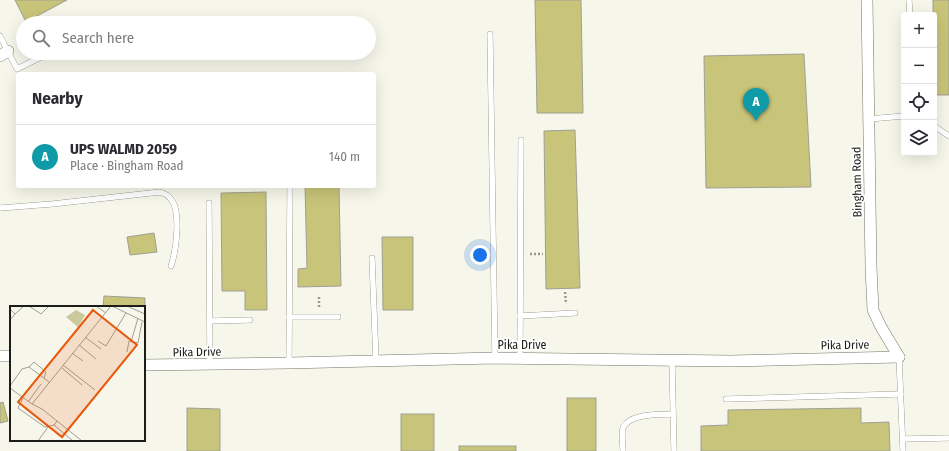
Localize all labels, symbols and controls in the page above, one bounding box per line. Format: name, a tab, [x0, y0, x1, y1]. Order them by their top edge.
map controls	[901, 12, 937, 156]
button: +	[901, 12, 937, 48]
search box	[16, 16, 376, 60]
icon: search	[30, 27, 52, 49]
text: Search here	[62, 29, 134, 47]
button: −	[901, 48, 937, 84]
button: locate	[901, 84, 937, 120]
text: Nearby	[32, 88, 83, 109]
pin: A	[743, 88, 769, 121]
button: layers	[901, 120, 937, 156]
text: UPS WALMD 2059	[70, 140, 177, 158]
street label: Bingham Road	[849, 147, 865, 217]
text: A	[41, 149, 49, 164]
text: 140 m	[329, 149, 360, 164]
text: Place · Bingham Road	[70, 158, 184, 173]
your location	[470, 245, 490, 265]
inset map	[10, 306, 145, 441]
street label: Pika Drive	[498, 338, 546, 352]
street label: Pika Drive	[820, 338, 870, 352]
street label: Pika Drive	[172, 345, 222, 359]

